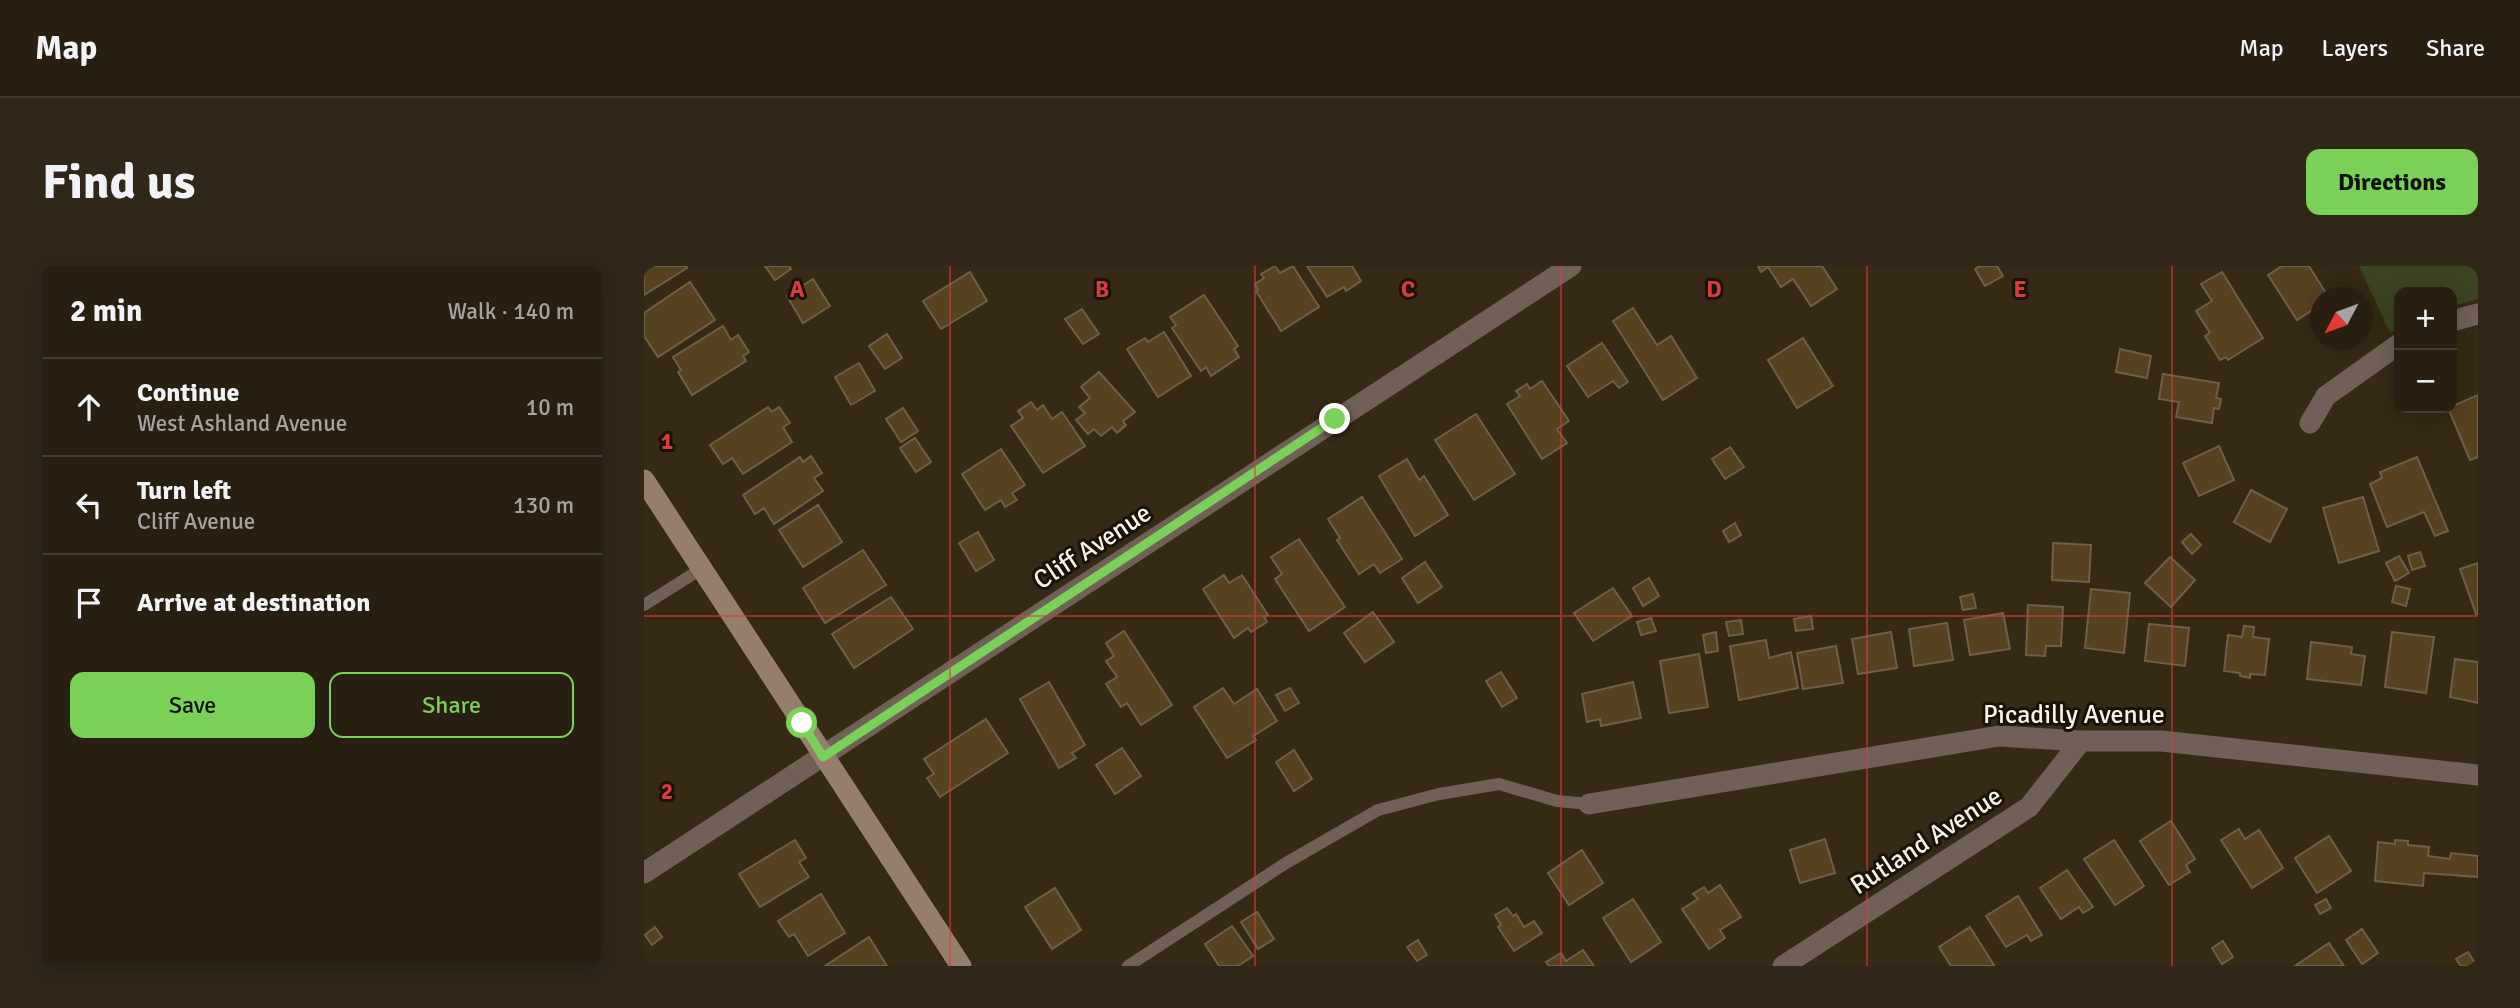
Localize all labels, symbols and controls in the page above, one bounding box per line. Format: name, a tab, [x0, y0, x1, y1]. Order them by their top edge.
text: Map	[35, 28, 97, 69]
text: Map	[2239, 33, 2284, 63]
text: Layers	[2322, 33, 2388, 63]
text: Share	[2426, 33, 2485, 63]
button: Directions	[2306, 149, 2478, 215]
text: Find us	[42, 152, 195, 212]
text: A	[790, 275, 805, 304]
text: B	[1095, 275, 1109, 304]
text: C	[1401, 275, 1415, 304]
text: D	[1706, 275, 1722, 304]
text: E	[2013, 275, 2027, 304]
north arrow	[2310, 287, 2373, 350]
map controls	[2394, 287, 2457, 413]
button: +	[2394, 287, 2457, 350]
text: 2 min	[70, 293, 142, 330]
text: Walk · 140 m	[448, 297, 574, 326]
button: −	[2394, 350, 2457, 413]
text: Continue	[137, 377, 239, 409]
icon: ahead	[70, 388, 108, 426]
text: 10 m	[526, 393, 574, 422]
route end	[1319, 403, 1350, 434]
text: West Ashland Avenue	[137, 409, 347, 438]
text: 1	[661, 427, 673, 456]
text: Turn left	[137, 475, 231, 507]
icon: left	[70, 486, 108, 524]
text: 130 m	[513, 491, 574, 520]
street label: Cliff Avenue	[1028, 497, 1157, 597]
text: Cliff Avenue	[137, 507, 255, 536]
icon: arrive	[70, 584, 108, 622]
text: Arrive at destination	[137, 587, 370, 619]
button: Save	[70, 672, 315, 738]
button: Share	[329, 672, 574, 738]
street label: Picadilly Avenue	[1983, 699, 2165, 731]
route start	[786, 707, 817, 738]
text: 2	[661, 777, 673, 806]
street label: Rutland Avenue	[1845, 780, 2008, 902]

